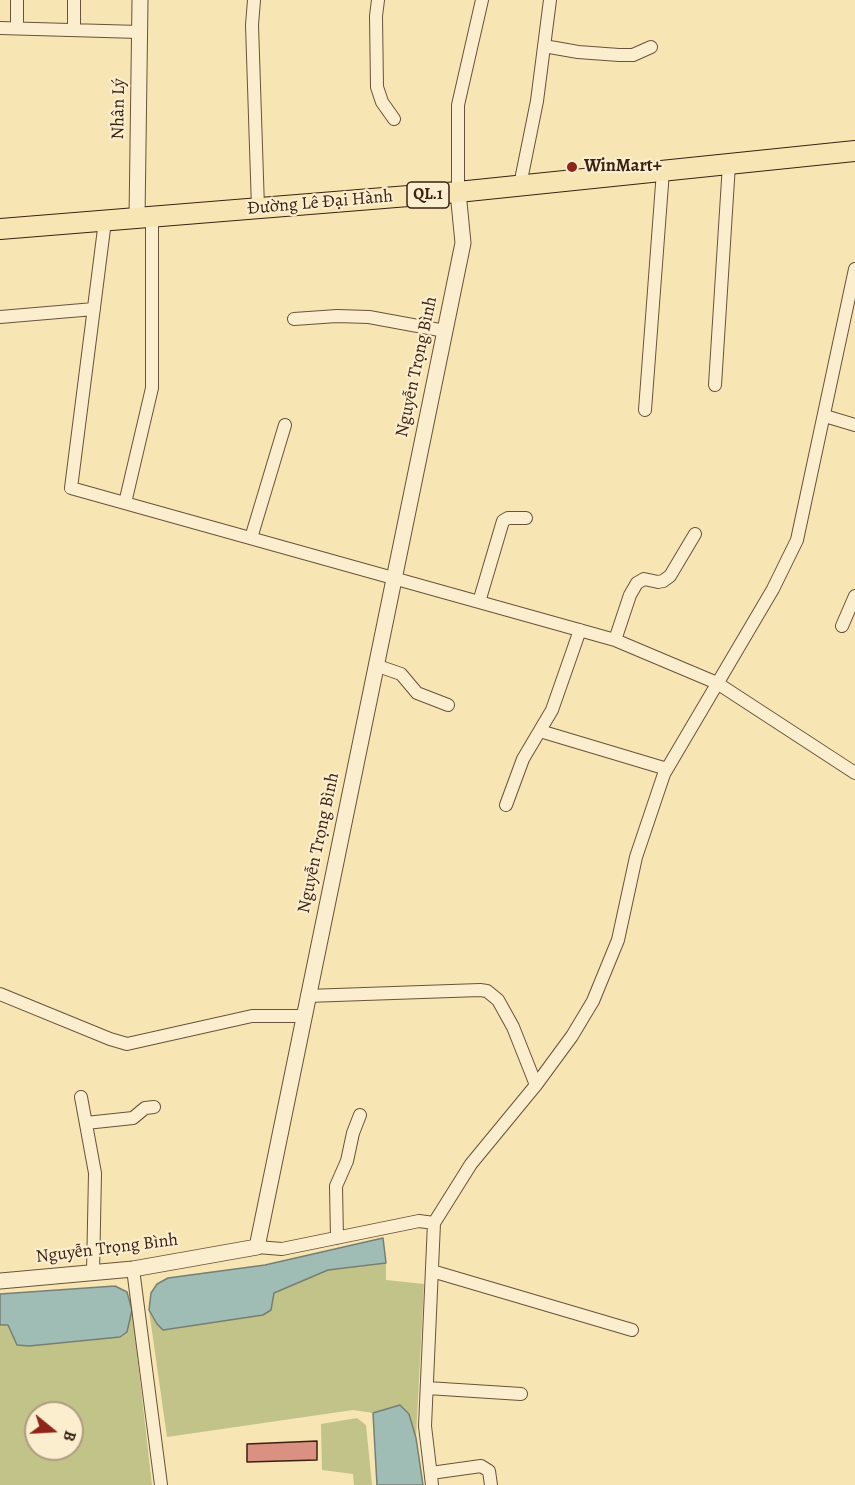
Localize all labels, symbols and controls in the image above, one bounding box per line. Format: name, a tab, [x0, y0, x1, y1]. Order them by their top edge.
street label: Nhân Lý	[108, 78, 130, 140]
place label: WinMart+	[584, 156, 662, 178]
marker: WinMart+	[565, 160, 579, 174]
road number: QL.1	[407, 182, 449, 208]
street label: Đường Lê Đại Hành	[246, 186, 394, 220]
street label: Nguyễn Trọng Bình	[392, 295, 442, 439]
street label: Nguyễn Trọng Bình	[294, 771, 344, 915]
street label: Nguyễn Trọng Bình	[35, 1230, 179, 1268]
north arrow	[24, 1401, 84, 1461]
text: B	[57, 1428, 81, 1444]

